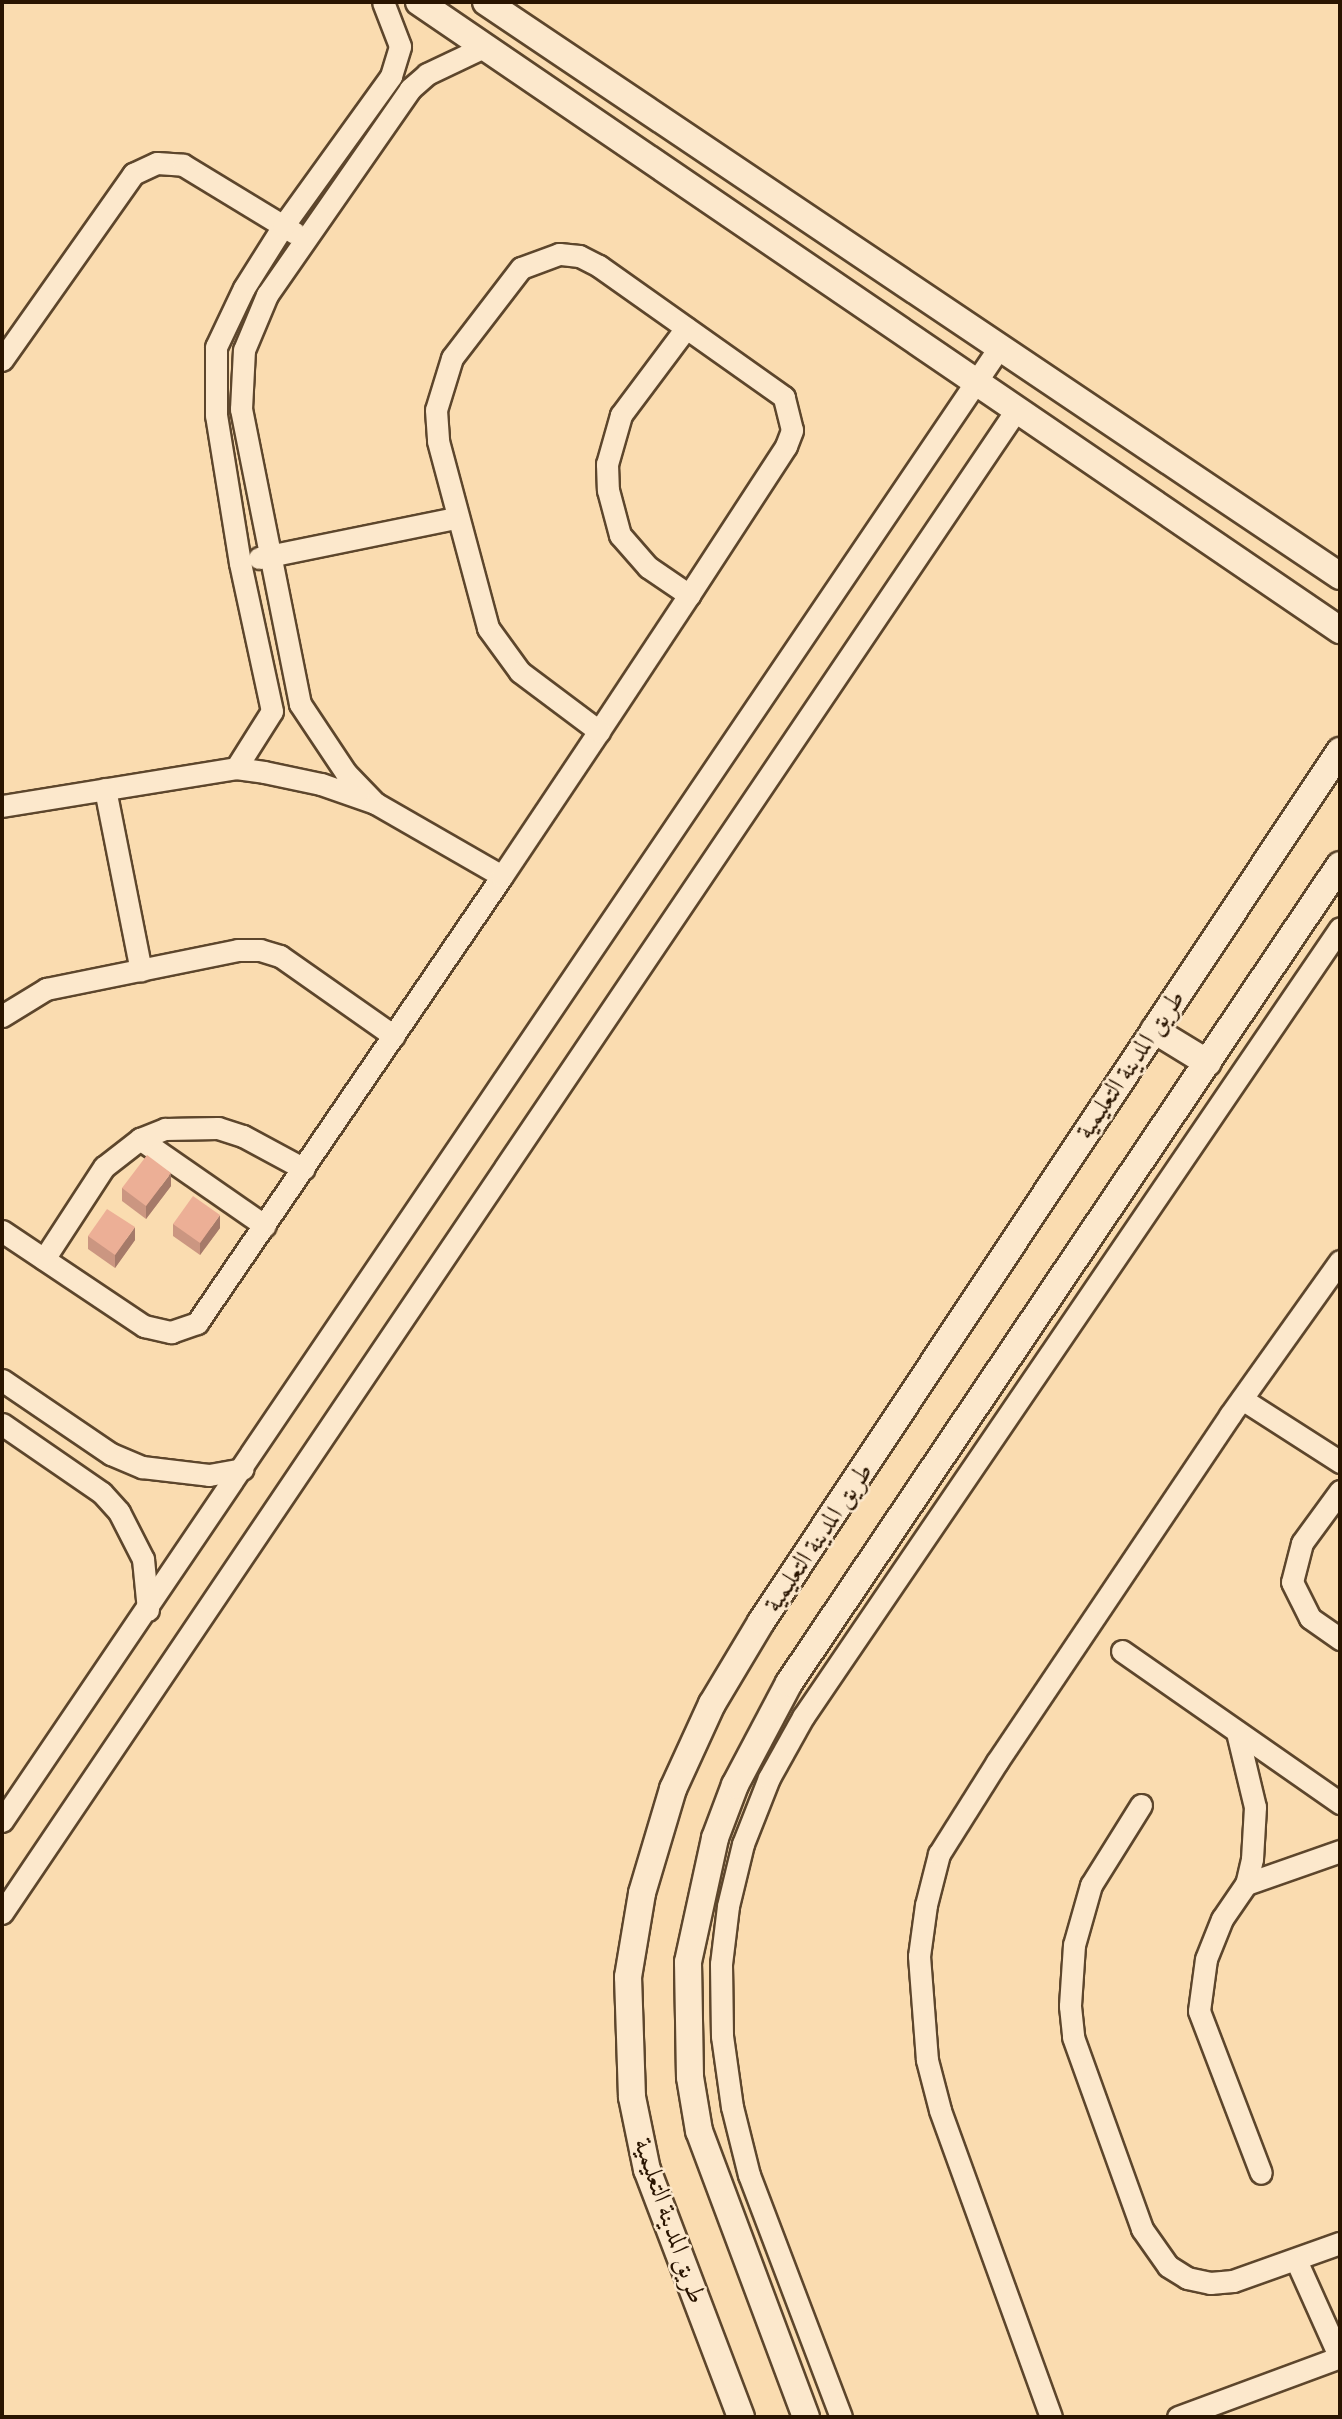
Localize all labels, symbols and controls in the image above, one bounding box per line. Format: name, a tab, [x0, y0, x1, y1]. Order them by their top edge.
street label: طريق المدينة التعليمية	[1070, 984, 1192, 1146]
street label: طريق المدينة التعليمية	[758, 1457, 880, 1619]
street label: طريق المدينة التعليمية	[626, 2134, 712, 2308]

